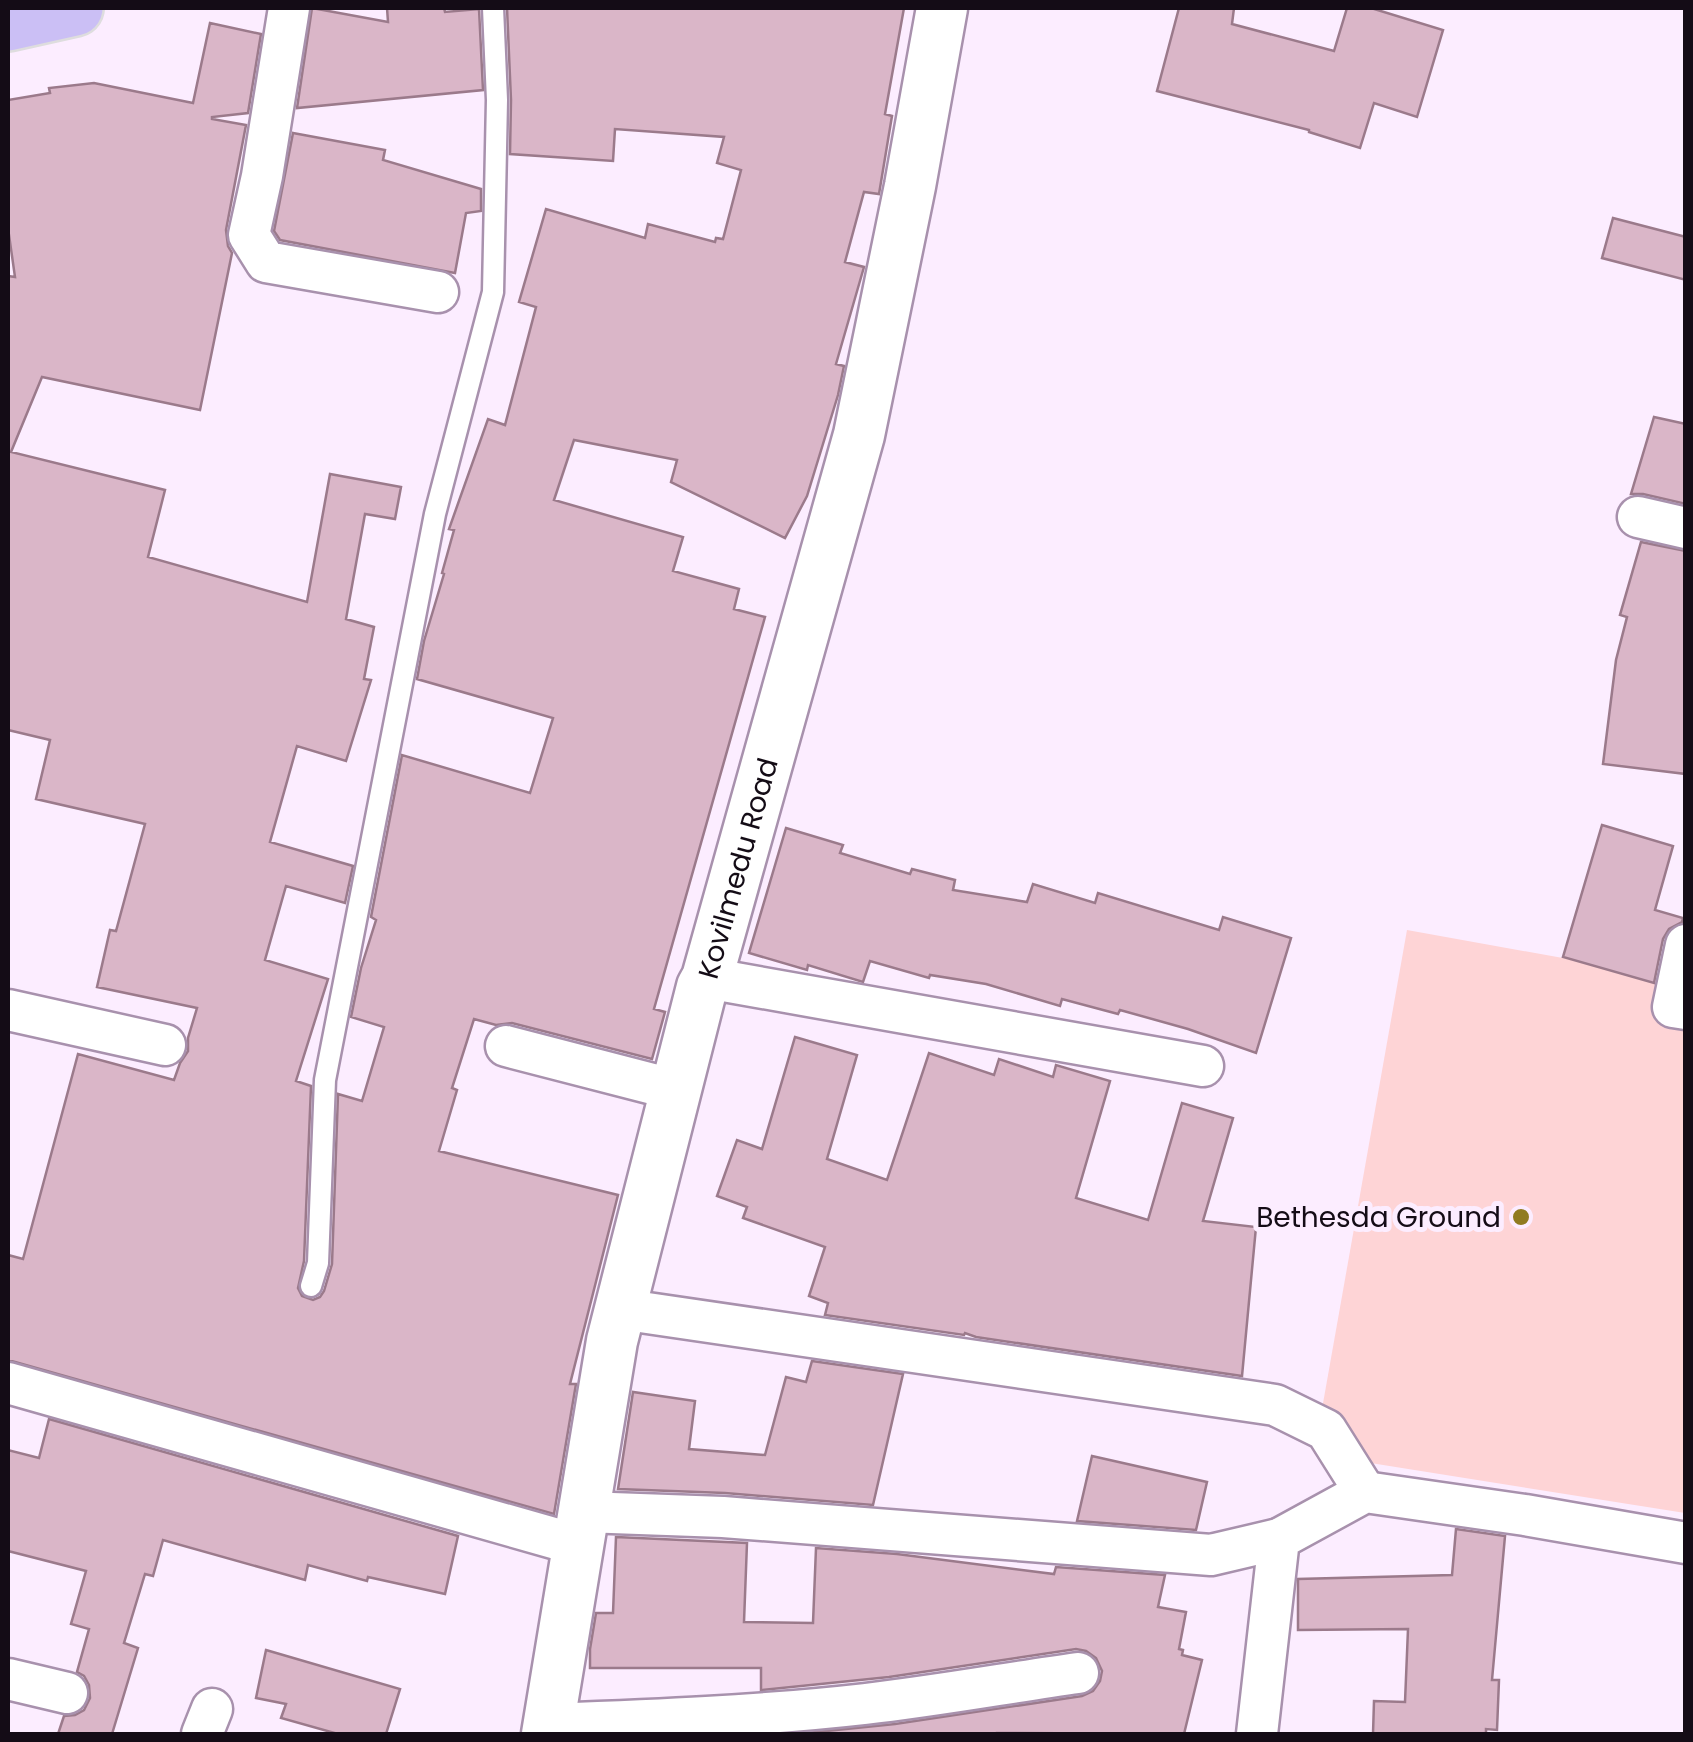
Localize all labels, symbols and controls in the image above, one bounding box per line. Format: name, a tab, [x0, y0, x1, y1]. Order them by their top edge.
street label: Kovilmedu Road	[689, 753, 788, 983]
place label: Bethesda Ground	[1256, 1198, 1501, 1237]
marker: Bethesda Ground	[1510, 1206, 1532, 1228]

